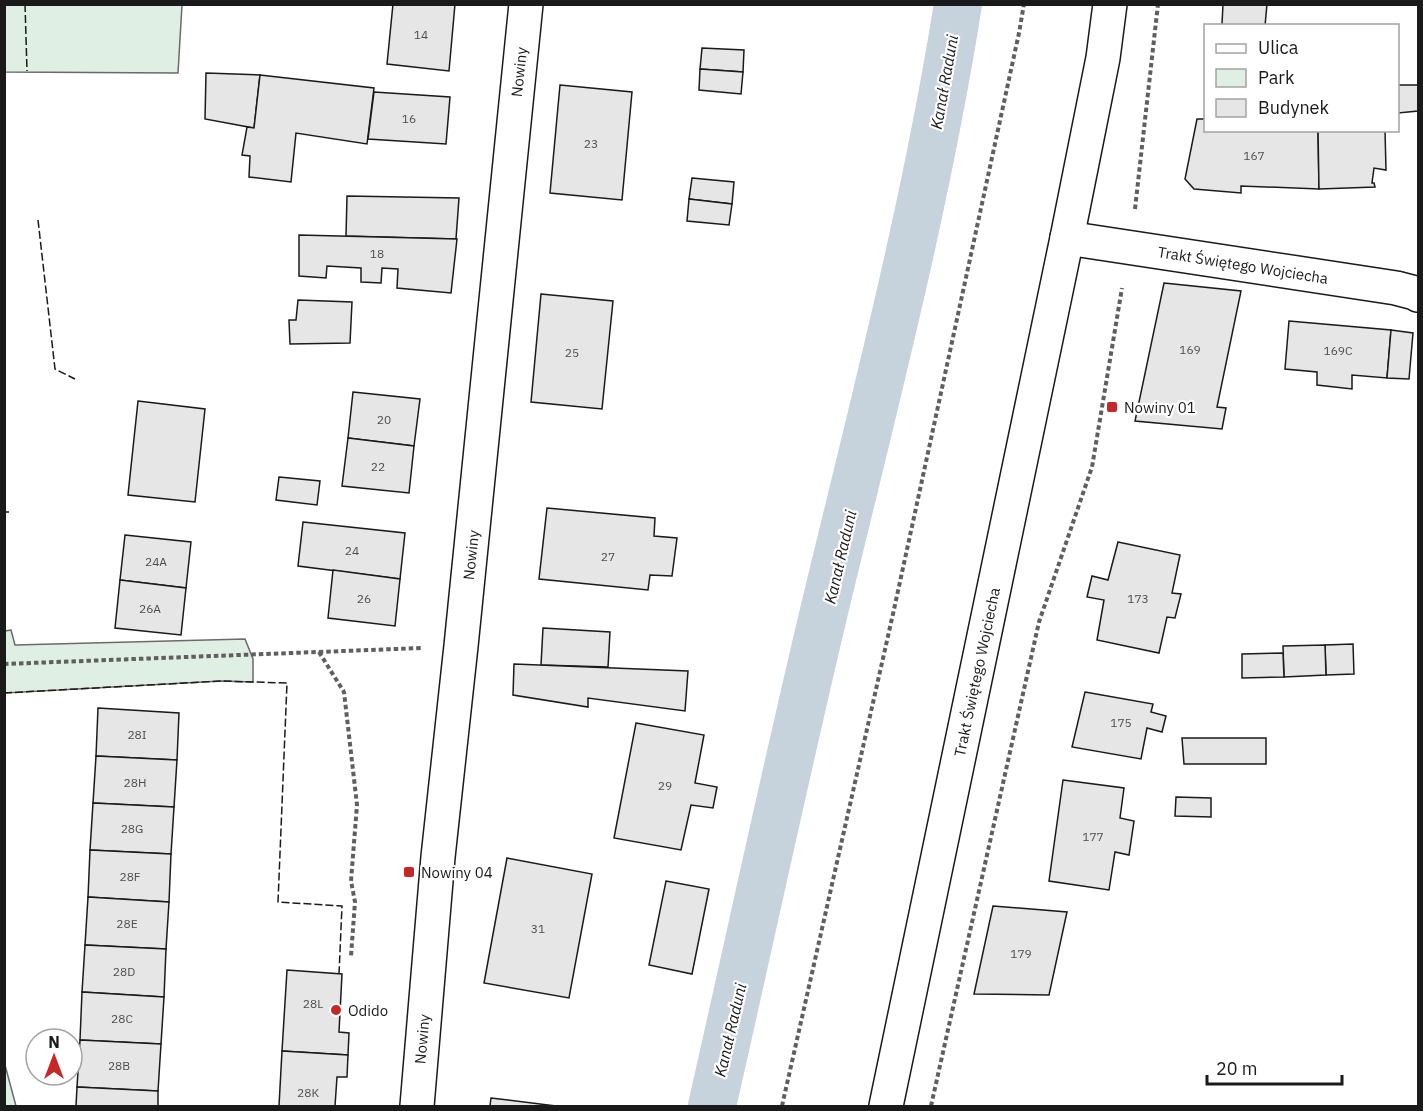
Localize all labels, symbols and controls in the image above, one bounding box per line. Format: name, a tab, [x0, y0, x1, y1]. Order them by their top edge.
legend	[1204, 24, 1399, 132]
house number: 14	[414, 27, 428, 42]
water label: Kanał Raduni	[926, 33, 962, 131]
text: Ulica	[1258, 36, 1299, 59]
street label: Nowiny	[507, 46, 531, 98]
text: Park	[1258, 66, 1295, 89]
text: Budynek	[1258, 96, 1330, 119]
house number: 16	[402, 111, 416, 126]
house number: 23	[584, 136, 598, 151]
house number: 167	[1243, 148, 1265, 163]
street label: Trakt Świętego Wojciecha	[1156, 242, 1330, 288]
house number: 18	[370, 246, 384, 261]
house number: 169	[1179, 342, 1201, 357]
house number: 169C	[1323, 343, 1353, 358]
house number: 25	[565, 345, 579, 360]
place label: Nowiny 01	[1124, 398, 1196, 417]
marker: Nowiny 01	[1105, 400, 1119, 414]
house number: 20	[377, 412, 391, 427]
house number: 22	[371, 459, 385, 474]
water label: Kanał Raduni	[820, 508, 861, 606]
street label: Nowiny	[459, 529, 483, 581]
house number: 24	[345, 543, 359, 558]
house number: 27	[601, 549, 615, 564]
house number: 24A	[145, 554, 167, 569]
street label: Trakt Świętego Wojciecha	[950, 586, 1004, 758]
house number: 26	[357, 591, 371, 606]
house number: 173	[1127, 591, 1149, 606]
house number: 26A	[139, 601, 161, 616]
house number: 175	[1110, 715, 1132, 730]
house number: 28I	[127, 727, 147, 742]
house number: 28H	[124, 775, 146, 790]
house number: 29	[658, 778, 672, 793]
house number: 28G	[121, 821, 143, 836]
house number: 177	[1082, 829, 1104, 844]
place label: Nowiny 04	[421, 863, 493, 882]
marker: Nowiny 04	[402, 865, 416, 879]
house number: 28F	[119, 869, 141, 884]
house number: 28E	[116, 916, 138, 931]
house number: 31	[531, 921, 545, 936]
house number: 179	[1010, 946, 1032, 961]
house number: 28D	[113, 964, 135, 979]
water label: Kanał Raduni	[710, 981, 751, 1079]
house number: 28L	[303, 996, 323, 1011]
place label: Odido	[348, 1001, 388, 1020]
marker: Odido	[329, 1003, 343, 1017]
house number: 28C	[111, 1011, 133, 1026]
street label: Nowiny	[410, 1013, 434, 1065]
north arrow	[24, 1027, 84, 1087]
text: N	[48, 1032, 60, 1052]
scale bar	[1207, 1048, 1342, 1086]
text: 20 m	[1216, 1057, 1258, 1080]
house number: 28B	[108, 1058, 130, 1073]
house number: 28K	[297, 1085, 319, 1100]

